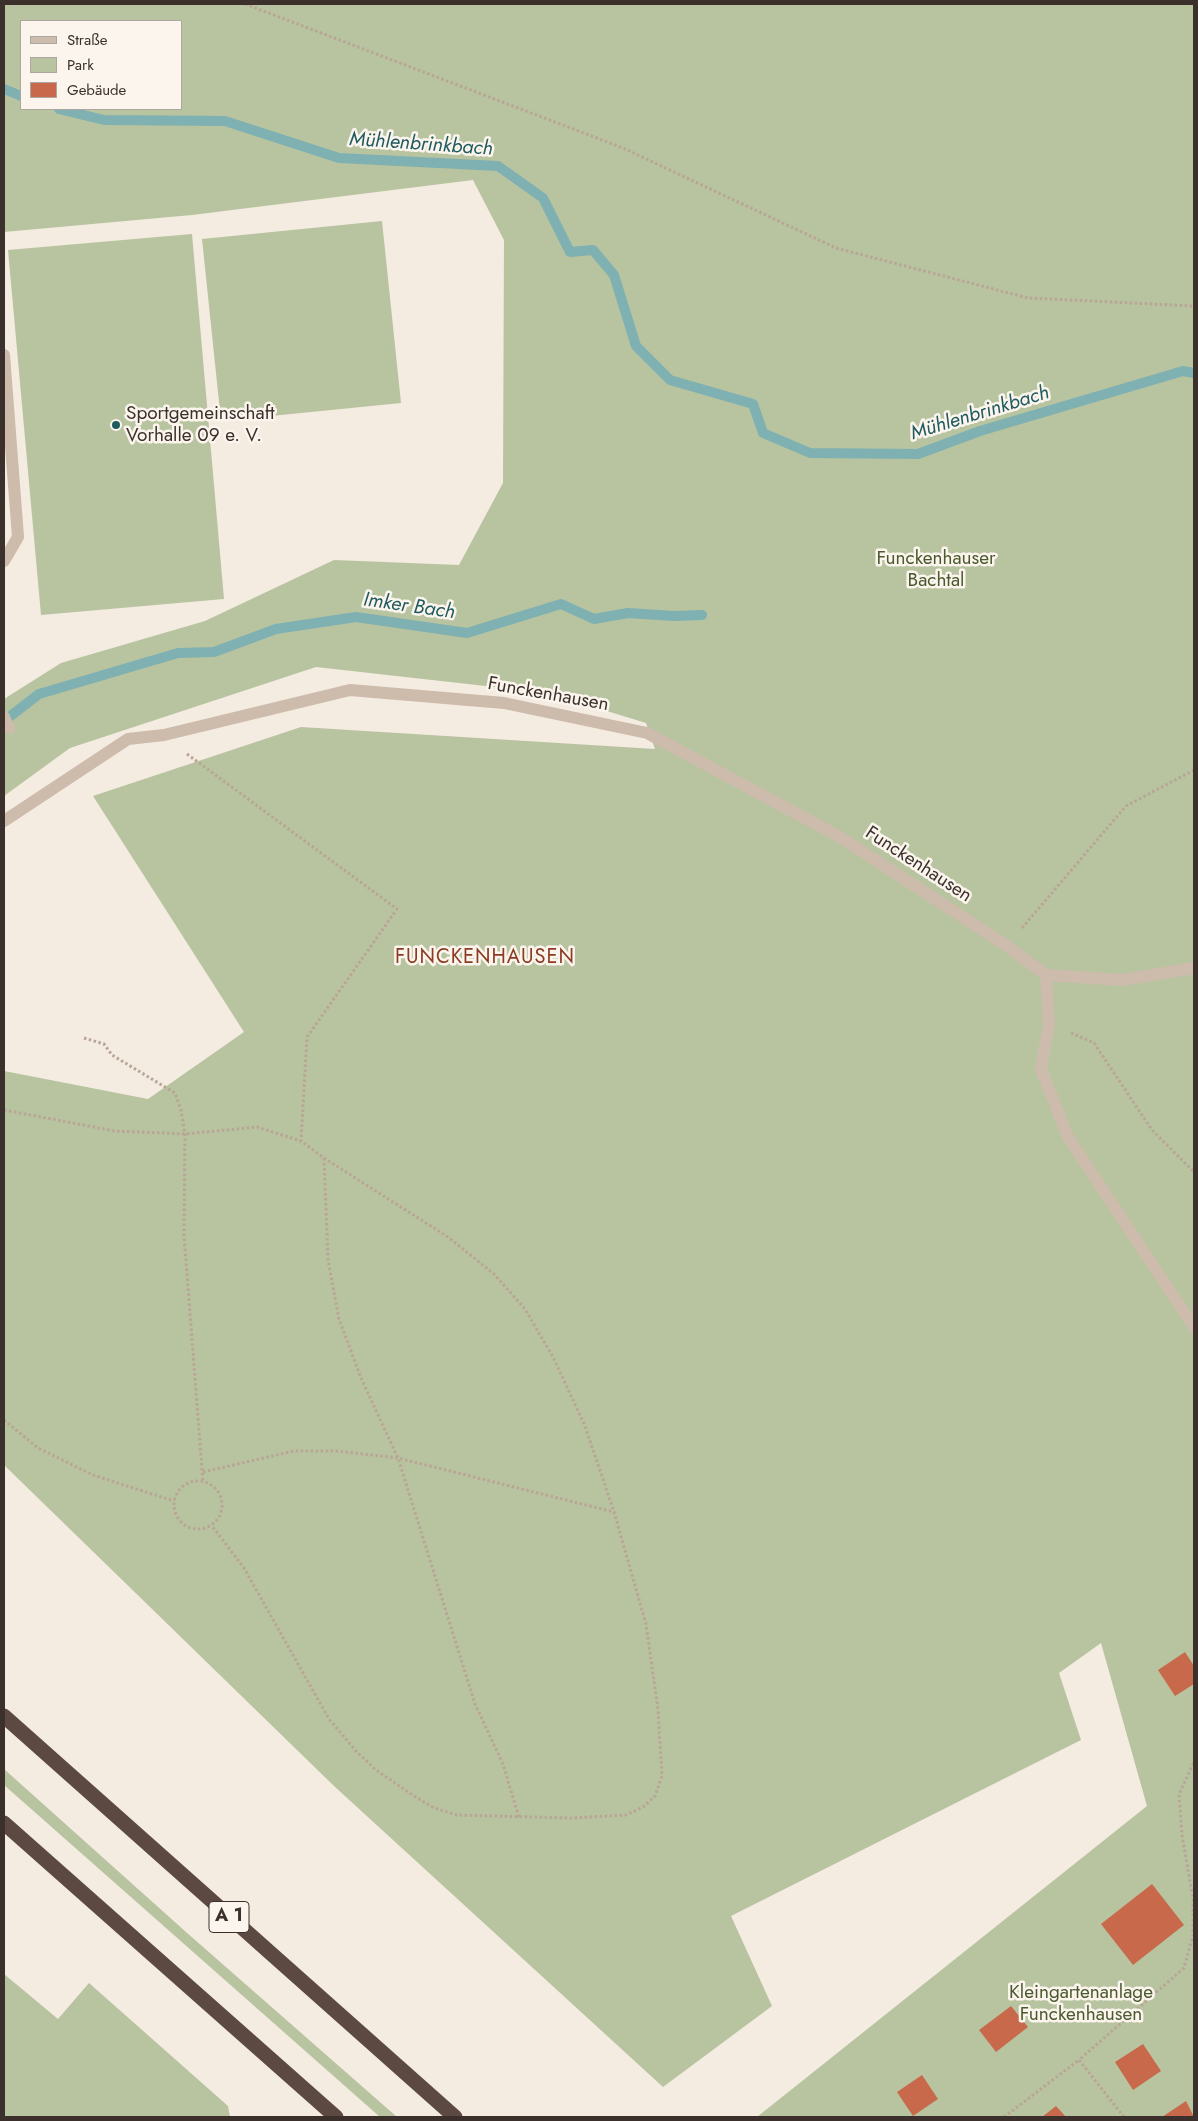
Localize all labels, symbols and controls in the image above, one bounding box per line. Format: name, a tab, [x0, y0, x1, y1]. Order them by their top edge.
legend	[20, 20, 182, 110]
text: Straße	[67, 29, 107, 51]
text: Park	[67, 54, 94, 76]
text: Gebäude	[67, 79, 126, 101]
water label: Mühlenbrinkbach	[348, 128, 494, 162]
water label: Mühlenbrinkbach	[908, 382, 1052, 446]
place label: Sportgemeinschaft Vorhalle 09 e. V.	[126, 403, 275, 447]
marker: Sportgemeinschaft Vorhalle 09 e. V.	[110, 419, 122, 431]
park label: Funckenhauser Bachtal	[876, 548, 996, 592]
water label: Imker Bach	[362, 589, 456, 625]
street label: Funckenhausen	[486, 673, 610, 717]
street label: Funckenhausen	[860, 822, 976, 908]
district label: FUNCKENHAUSEN	[393, 946, 577, 970]
road number: A 1	[209, 1901, 249, 1932]
park label: Kleingartenanlage Funckenhausen	[1009, 1982, 1153, 2026]

